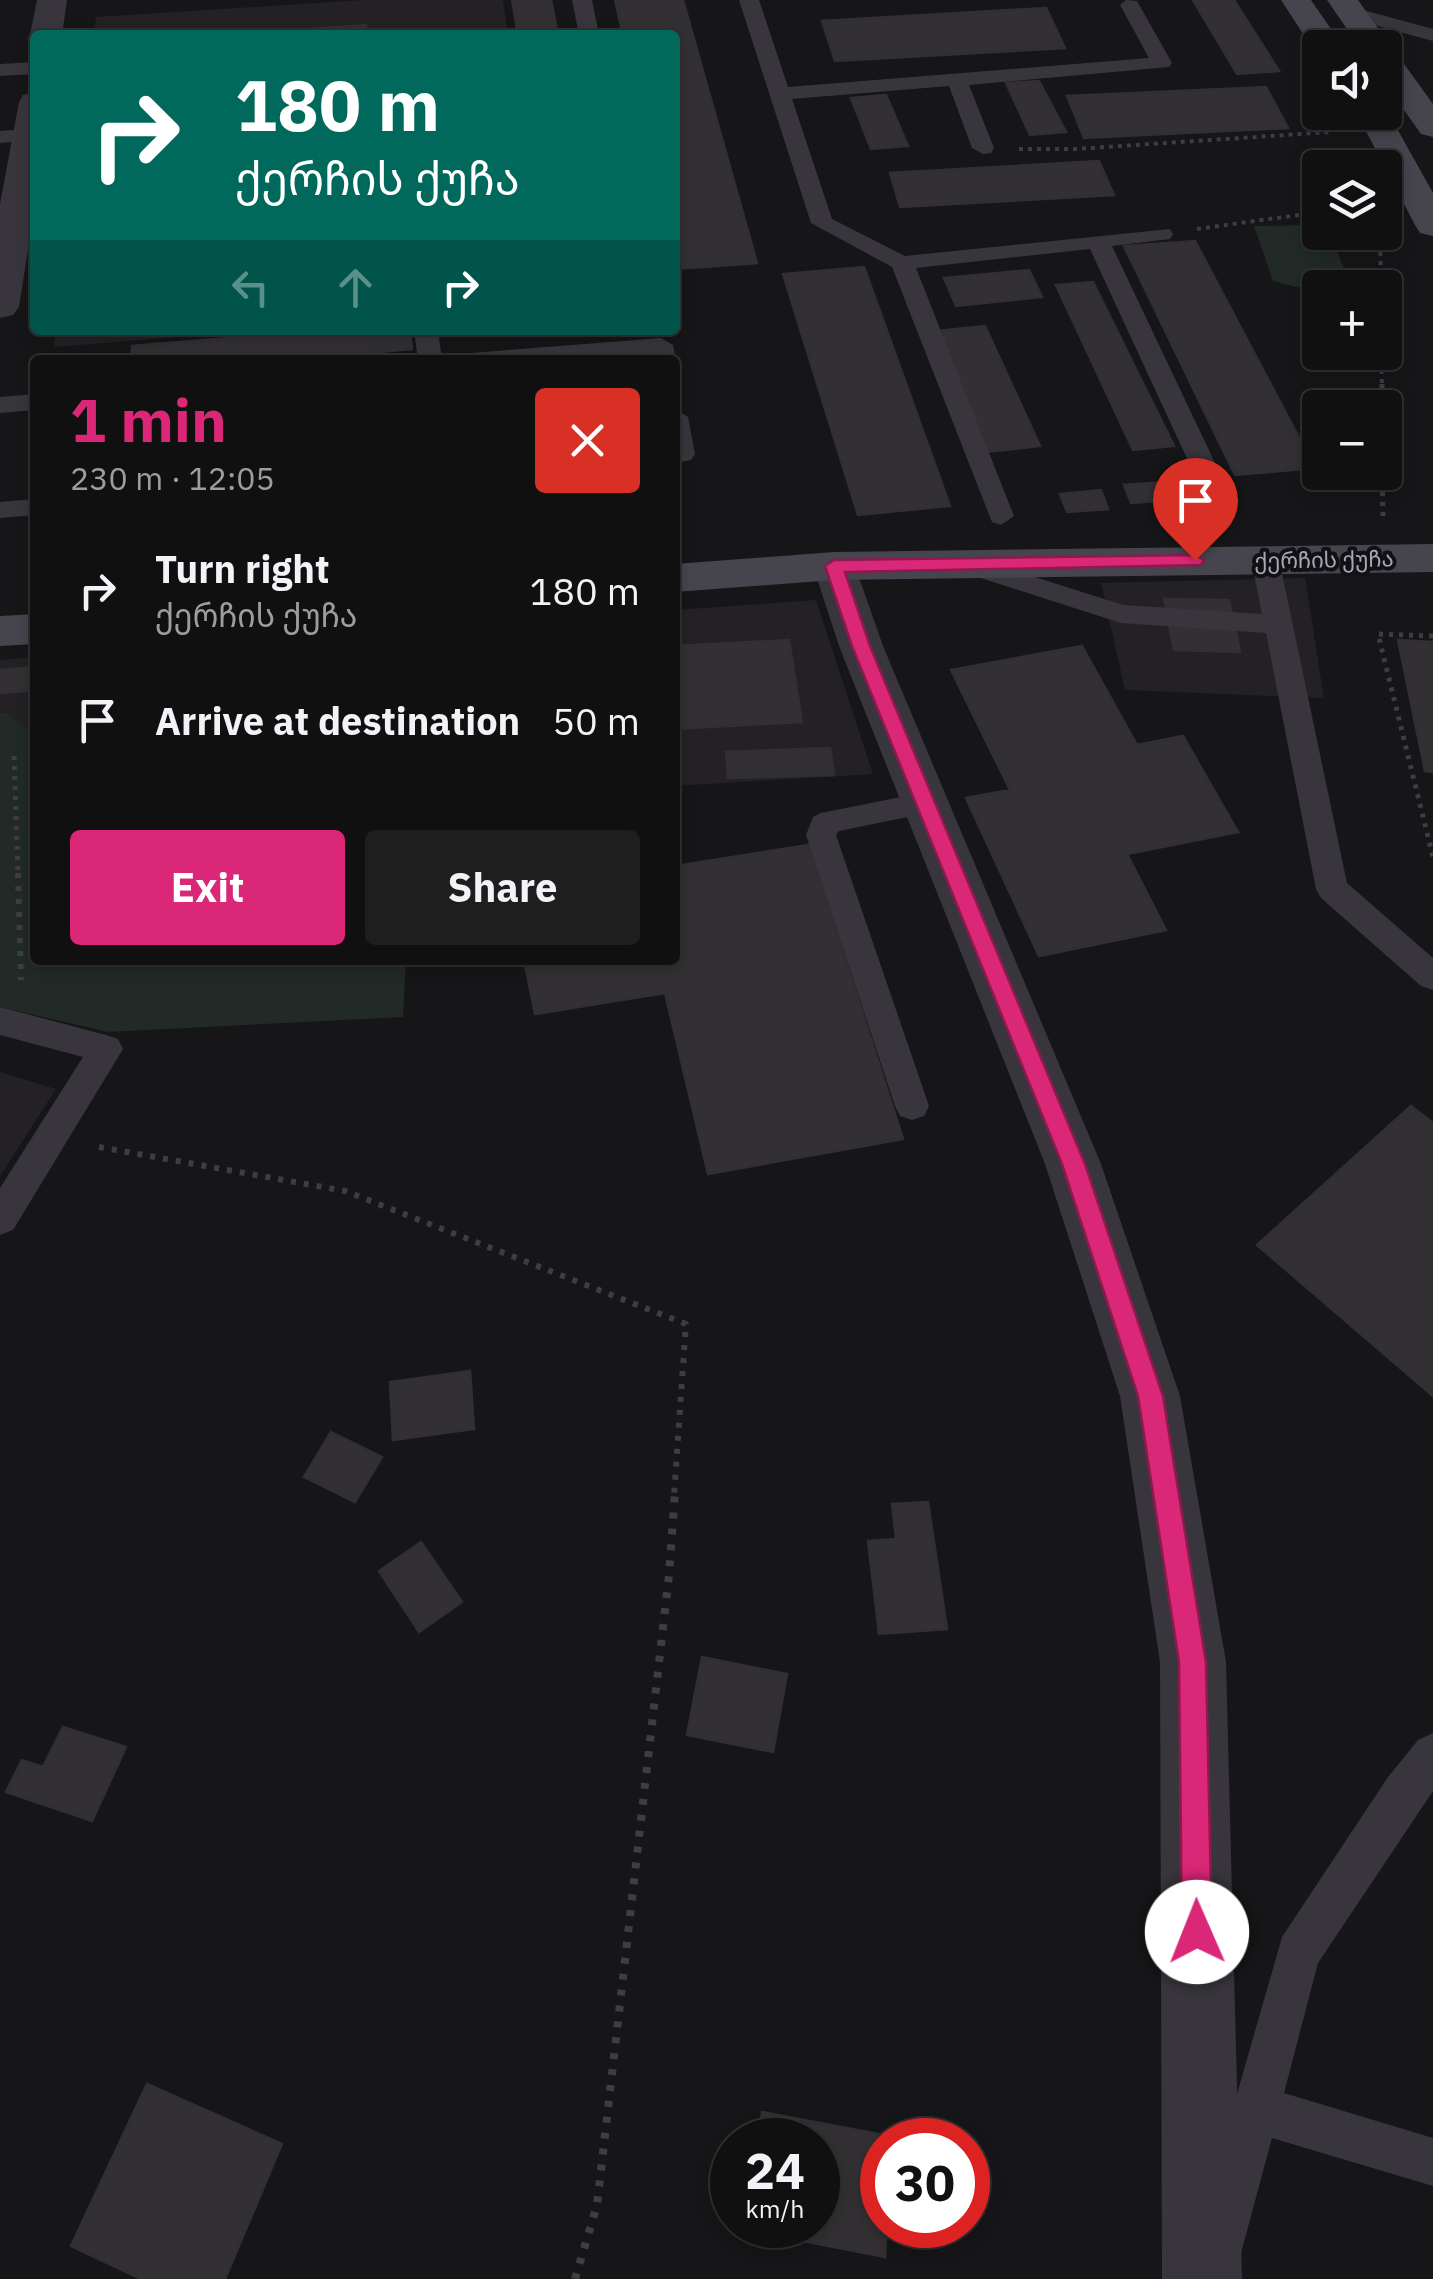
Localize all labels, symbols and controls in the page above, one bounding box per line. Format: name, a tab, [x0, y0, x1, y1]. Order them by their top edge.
map controls	[1302, 30, 1402, 490]
button: sound	[1302, 30, 1402, 130]
text: 180 m	[235, 59, 440, 150]
icon: right	[70, 70, 200, 200]
text: ქერჩის ქუჩა	[235, 149, 520, 207]
button: layers	[1302, 150, 1402, 250]
icon: left	[223, 260, 278, 315]
icon: ahead	[328, 260, 383, 315]
icon: right	[433, 260, 488, 315]
button: +	[1302, 270, 1402, 370]
text: 1 min	[70, 380, 227, 459]
button: close	[535, 388, 640, 493]
button: −	[1302, 390, 1402, 490]
text: 230 m · 12:05	[70, 457, 275, 499]
pin	[1153, 458, 1238, 561]
icon: arrive	[1168, 473, 1223, 528]
street label: ქერჩის ქუჩა	[1254, 543, 1394, 575]
text: Turn right	[155, 544, 330, 593]
icon: right	[70, 563, 125, 618]
text: 180 m	[529, 566, 640, 615]
text: ქერჩის ქუჩა	[155, 594, 357, 636]
icon: arrive	[70, 693, 125, 748]
text: Arrive at destination	[155, 696, 520, 745]
text: 50 m	[552, 696, 640, 745]
button: Exit	[70, 830, 345, 945]
button: Share	[365, 830, 640, 945]
position arrow	[1145, 1880, 1249, 1984]
speed limit sign: 30	[860, 2118, 990, 2248]
text: 24	[745, 2138, 805, 2203]
text: km/h	[746, 2192, 804, 2225]

